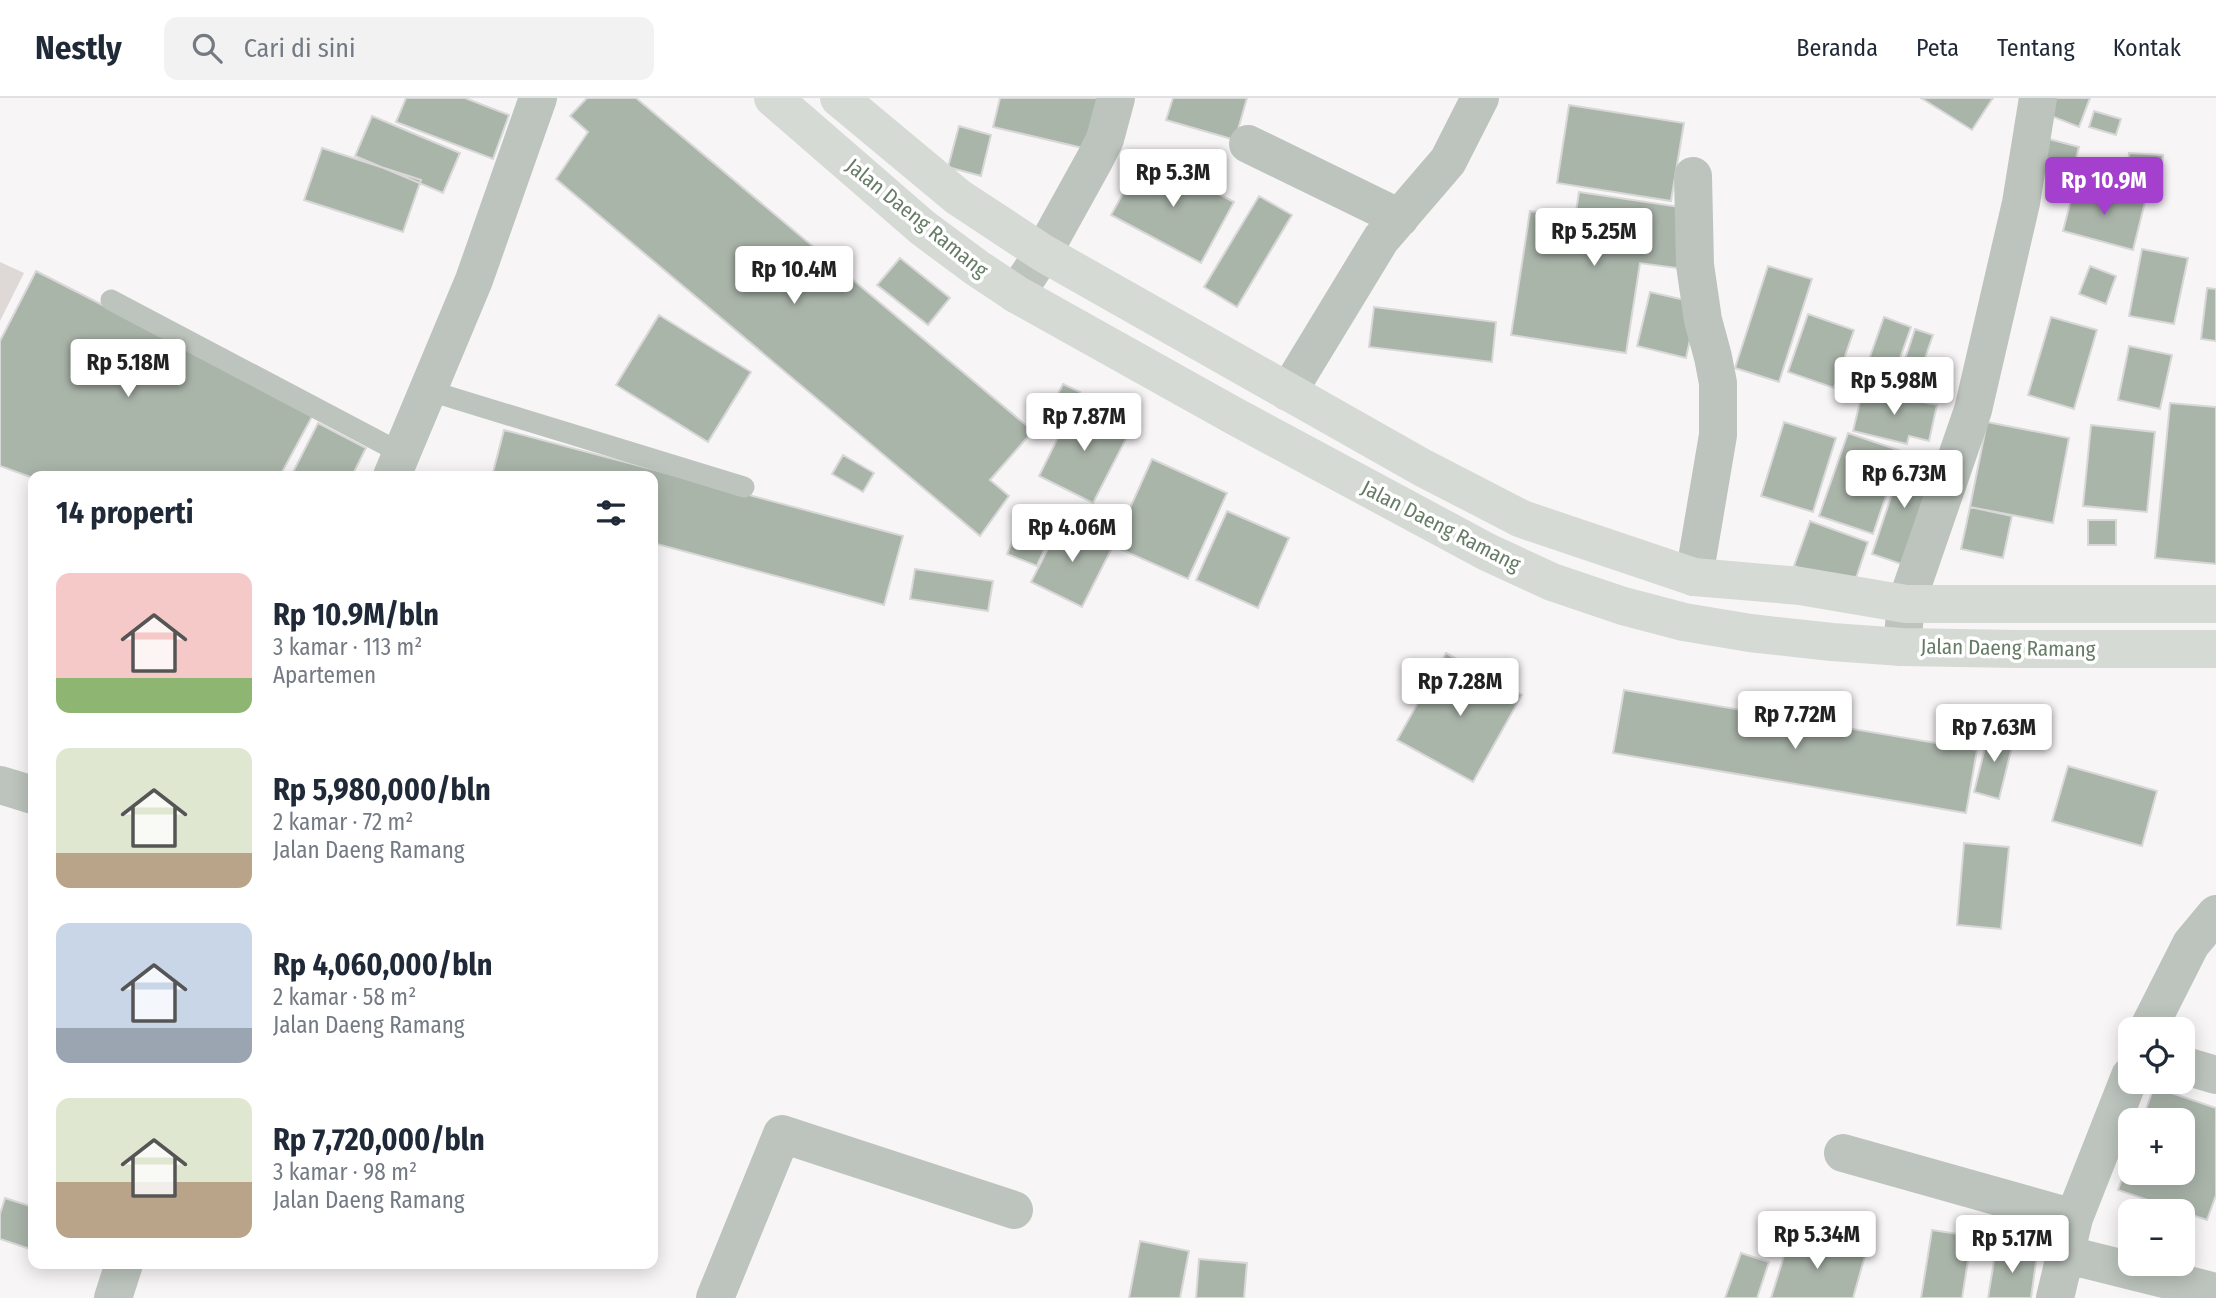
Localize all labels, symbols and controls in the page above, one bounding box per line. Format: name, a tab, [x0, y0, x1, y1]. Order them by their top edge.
search box	[164, 17, 654, 80]
text: Nestly	[35, 28, 122, 68]
icon: search	[188, 29, 226, 67]
text: Cari di sini	[244, 33, 356, 64]
text: Beranda	[1796, 34, 1878, 62]
text: Peta	[1916, 34, 1959, 62]
text: Tentang	[1997, 34, 2075, 62]
text: Kontak	[2113, 34, 2181, 62]
pin: Rp 5.3M	[1108, 150, 1238, 209]
street label: Jalan Daeng Ramang	[841, 153, 993, 283]
text: Rp 5.3M	[1136, 158, 1210, 186]
pin: Rp 10.9M	[2032, 158, 2176, 217]
text: Rp 10.9M	[2061, 166, 2147, 194]
pin: Rp 5.25M	[1522, 208, 1666, 268]
text: Rp 5.25M	[1551, 217, 1637, 245]
pin: Rp 10.4M	[722, 246, 866, 306]
text: Rp 10.4M	[751, 255, 837, 283]
pin: Rp 5.18M	[56, 340, 200, 399]
text: Rp 5.18M	[87, 348, 169, 376]
pin: Rp 5.98M	[1822, 358, 1966, 417]
text: Rp 5.98M	[1851, 366, 1937, 394]
pin: Rp 7.87M	[1012, 394, 1156, 453]
text: Rp 7.87M	[1042, 402, 1126, 430]
pin: Rp 6.73M	[1832, 450, 1976, 510]
text: Rp 6.73M	[1862, 459, 1946, 487]
street label: Jalan Daeng Ramang	[1357, 475, 1525, 577]
icon: filters	[592, 494, 630, 532]
text: 14 properti	[56, 495, 194, 531]
pin: Rp 4.06M	[1000, 504, 1144, 564]
text: Rp 4.06M	[1028, 513, 1116, 541]
text: Rp 10.9M/bln	[273, 597, 439, 633]
icon: home	[112, 601, 196, 685]
text: 3 kamar · 113 m²	[273, 633, 422, 661]
street label: Jalan Daeng Ramang	[1920, 633, 2096, 663]
pin: Rp 7.28M	[1388, 658, 1532, 718]
text: Apartemen	[273, 661, 376, 689]
text: Rp 7.28M	[1418, 667, 1502, 695]
pin: Rp 7.72M	[1723, 692, 1867, 751]
text: Rp 7.72M	[1754, 700, 1836, 728]
pin: Rp 7.63M	[1922, 704, 2066, 764]
text: Rp 7.63M	[1952, 713, 2036, 741]
text: Rp 5,980,000/bln	[273, 772, 491, 808]
icon: home	[112, 776, 196, 860]
text: 2 kamar · 72 m²	[273, 808, 413, 836]
text: Jalan Daeng Ramang	[273, 836, 465, 864]
text: Rp 4,060,000/bln	[273, 947, 492, 983]
icon: home	[112, 951, 196, 1035]
text: 2 kamar · 58 m²	[273, 983, 416, 1011]
text: Jalan Daeng Ramang	[273, 1011, 465, 1039]
map controls	[2118, 1017, 2195, 1276]
button: locate	[2118, 1017, 2195, 1094]
button: +	[2118, 1108, 2195, 1185]
text: Rp 7,720,000/bln	[273, 1122, 485, 1158]
icon: home	[112, 1126, 196, 1210]
text: 3 kamar · 98 m²	[273, 1158, 417, 1186]
text: Jalan Daeng Ramang	[273, 1186, 465, 1214]
button: −	[2118, 1199, 2195, 1276]
pin: Rp 5.34M	[1745, 1212, 1889, 1271]
pin: Rp 5.17M	[1940, 1216, 2084, 1275]
text: Rp 5.34M	[1774, 1220, 1860, 1248]
text: Rp 5.17M	[1972, 1224, 2052, 1252]

